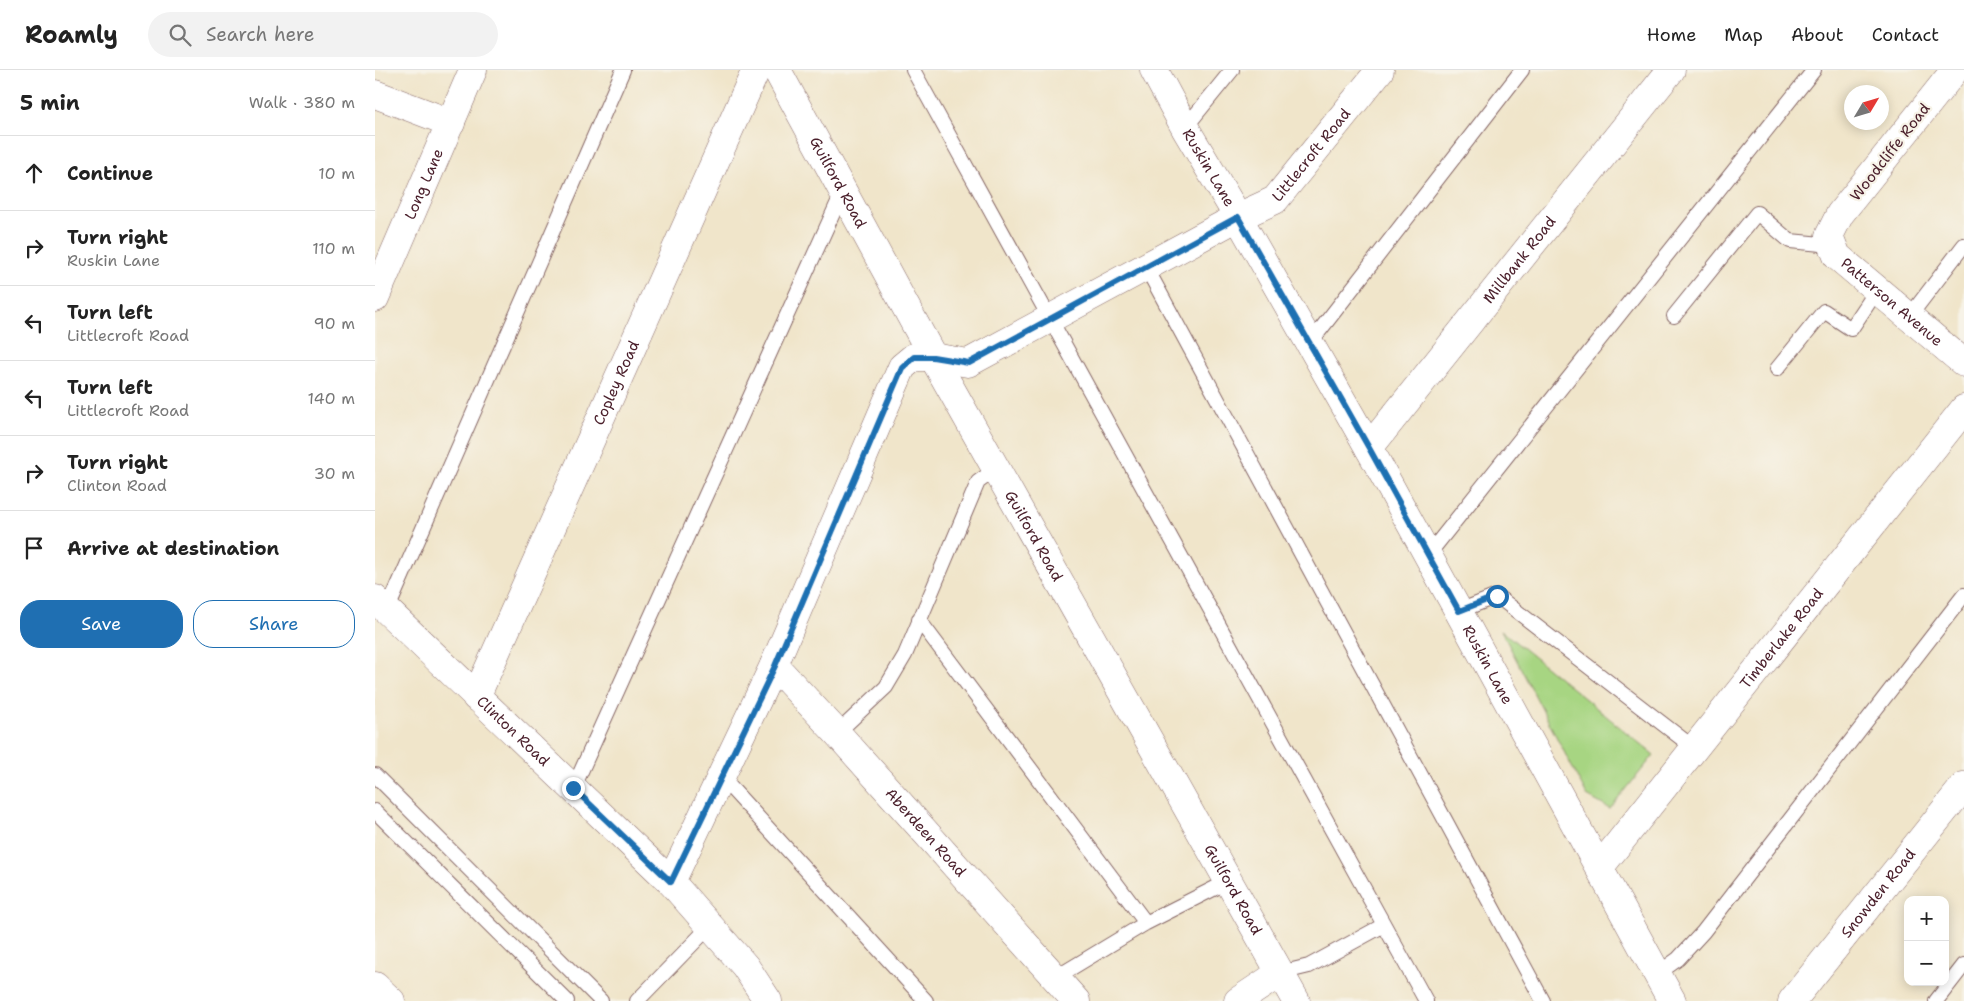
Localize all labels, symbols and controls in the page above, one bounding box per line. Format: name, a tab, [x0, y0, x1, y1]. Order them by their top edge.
search box	[148, 12, 498, 57]
text: Roamly	[25, 19, 118, 51]
icon: search	[166, 21, 194, 49]
text: Search here	[206, 22, 315, 47]
text: Home	[1647, 23, 1696, 47]
text: Map	[1724, 23, 1763, 47]
text: About	[1791, 23, 1844, 47]
text: Contact	[1872, 23, 1939, 47]
north arrow	[1844, 85, 1889, 130]
text: 5 min	[20, 89, 80, 117]
text: Walk · 380 m	[249, 92, 355, 113]
street label: Woodcliffe Road	[1846, 99, 1935, 205]
street label: Littlecroft Road	[1267, 104, 1355, 206]
street label: Ruskin Lane	[1178, 125, 1240, 210]
street label: Guilford Road	[805, 133, 871, 232]
street label: Long Lane	[400, 146, 448, 223]
icon: ahead	[20, 159, 48, 187]
text: Continue	[67, 161, 153, 186]
text: 10 m	[318, 163, 355, 184]
street label: Millbank Road	[1478, 212, 1561, 308]
text: Turn right	[67, 225, 168, 250]
icon: right	[20, 234, 48, 262]
text: 110 m	[312, 238, 355, 259]
text: Ruskin Lane	[67, 250, 160, 271]
street label: Patterson Avenue	[1836, 253, 1947, 351]
text: Turn left	[67, 300, 153, 325]
icon: left	[20, 309, 48, 337]
text: 90 m	[314, 313, 355, 334]
text: Littlecroft Road	[67, 325, 189, 346]
street label: Copley Road	[589, 337, 644, 428]
text: Turn left	[67, 375, 153, 400]
icon: left	[20, 384, 48, 412]
text: 140 m	[308, 388, 355, 409]
text: Littlecroft Road	[67, 400, 189, 421]
text: Turn right	[67, 450, 168, 475]
icon: right	[20, 459, 48, 487]
text: 30 m	[314, 463, 355, 484]
text: Clinton Road	[67, 475, 167, 496]
street label: Guilford Road	[1000, 487, 1068, 585]
icon: arrive	[20, 534, 48, 562]
text: Arrive at destination	[67, 536, 279, 561]
street label: Timberlake Road	[1736, 584, 1828, 693]
route start	[1486, 585, 1509, 608]
button: Save	[20, 600, 183, 648]
button: Share	[193, 600, 355, 648]
street label: Ruskin Lane	[1458, 622, 1517, 708]
street label: Clinton Road	[472, 691, 554, 771]
route end	[562, 777, 585, 800]
street label: Aberdeen Road	[881, 784, 971, 881]
street label: Guilford Road	[1200, 841, 1267, 939]
street label: Snowden Road	[1836, 844, 1920, 942]
map controls	[1904, 896, 1949, 986]
button: +	[1904, 896, 1949, 941]
button: −	[1904, 941, 1949, 986]

